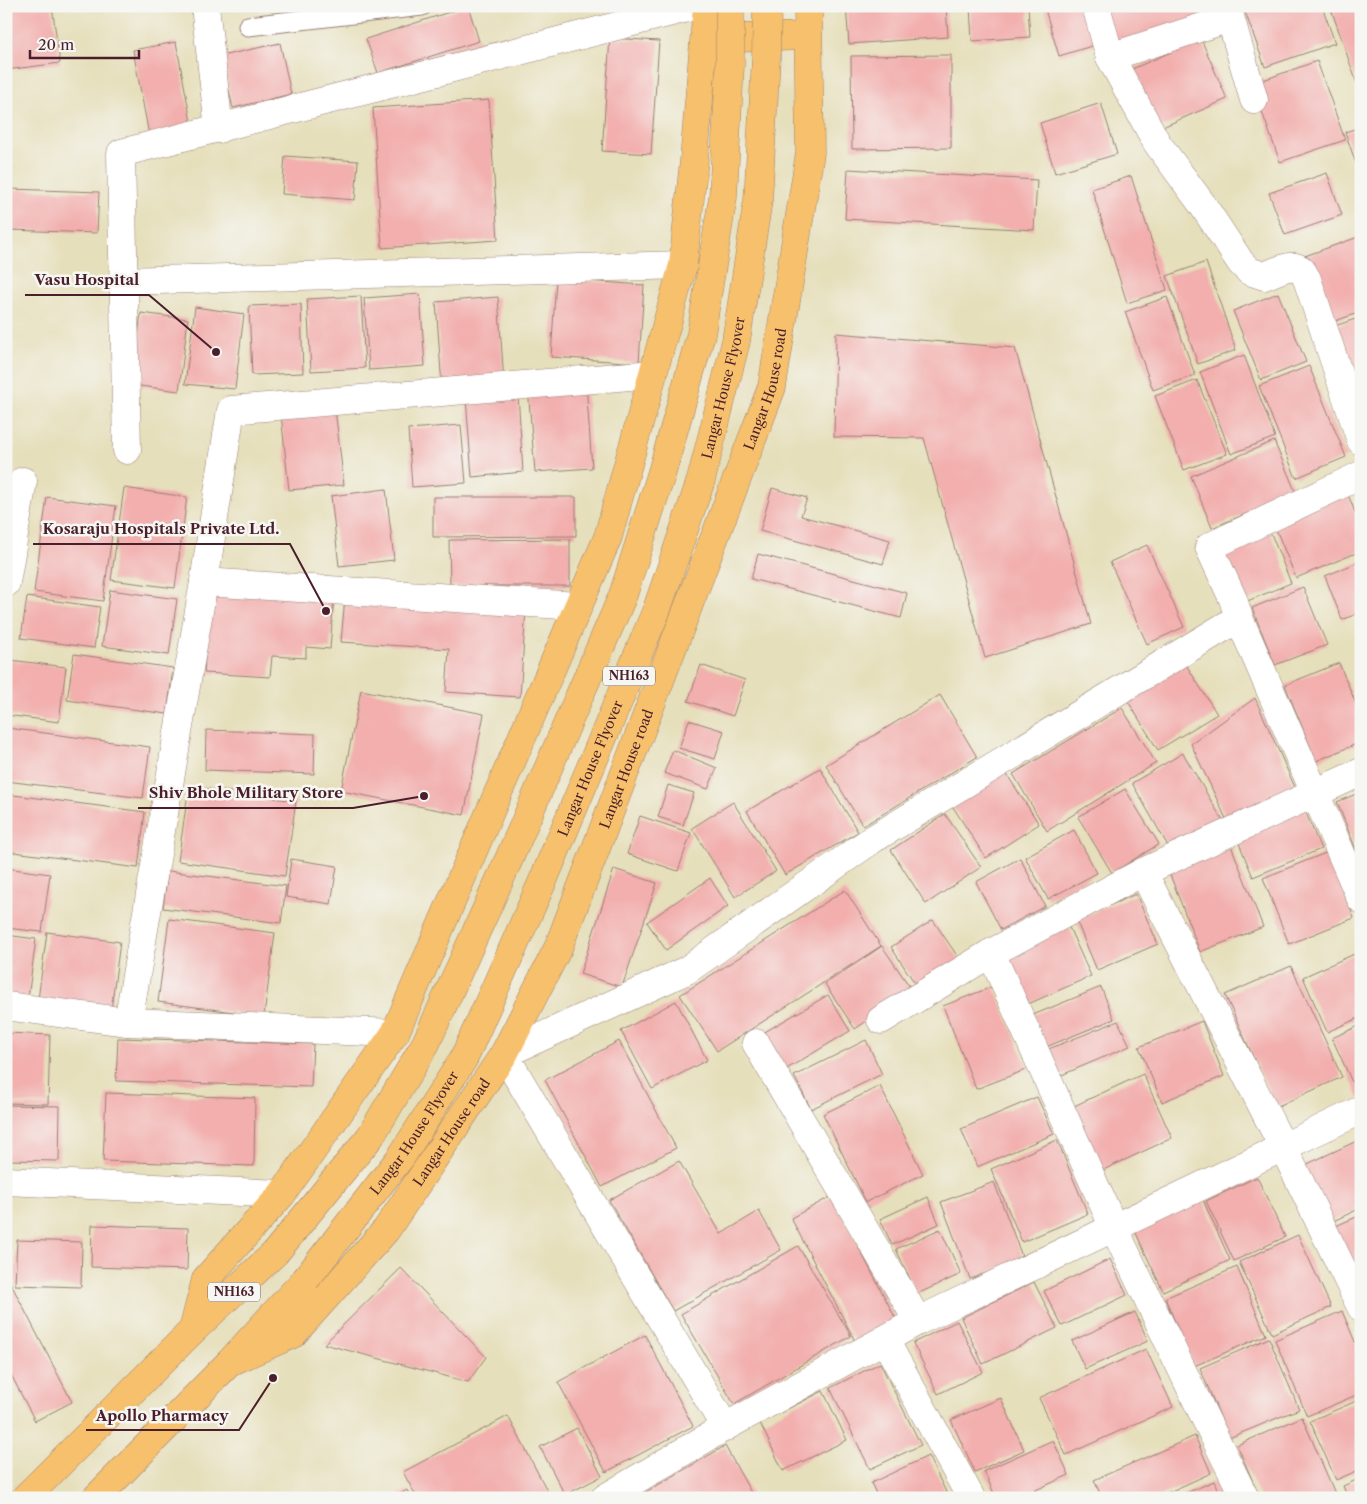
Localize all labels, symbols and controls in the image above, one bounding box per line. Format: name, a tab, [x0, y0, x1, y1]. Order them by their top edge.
scale bar	[30, 28, 139, 60]
text: 20 m	[38, 35, 74, 54]
callout: Vasu Hospital	[25, 265, 149, 295]
text: Vasu Hospital	[34, 270, 139, 289]
street label: Langar House Flyover	[698, 315, 749, 461]
street label: Langar House road	[740, 326, 790, 453]
callout: Kosaraju Hospitals Private Ltd.	[33, 514, 290, 544]
text: Kosaraju Hospitals Private Ltd.	[43, 519, 279, 538]
road number: NH163	[603, 666, 655, 686]
street label: Langar House Flyover	[554, 698, 627, 839]
street label: Langar House road	[595, 706, 657, 831]
callout: Shiv Bhole Military Store	[138, 778, 353, 808]
text: Shiv Bhole Military Store	[149, 783, 343, 802]
street label: Langar House Flyover	[366, 1068, 462, 1198]
street label: Langar House road	[409, 1075, 494, 1190]
road number: NH163	[208, 1282, 260, 1301]
callout: Apollo Pharmacy	[86, 1400, 239, 1430]
text: Apollo Pharmacy	[95, 1406, 229, 1425]

